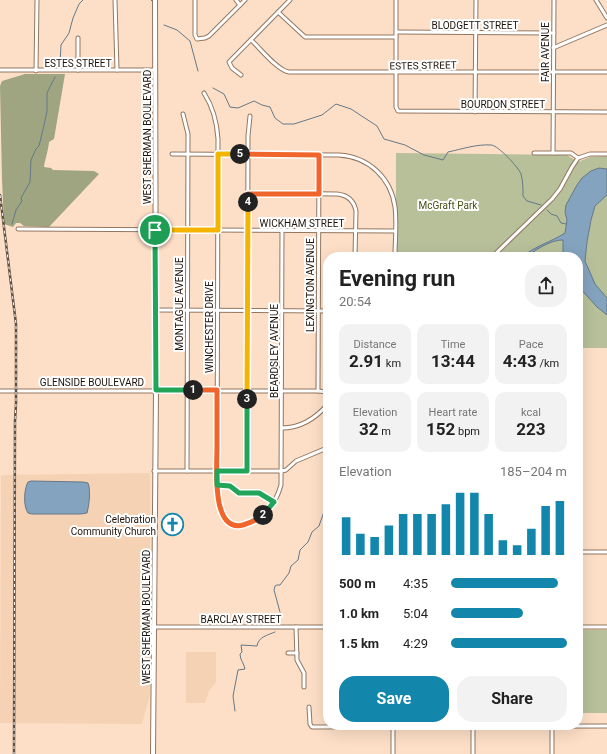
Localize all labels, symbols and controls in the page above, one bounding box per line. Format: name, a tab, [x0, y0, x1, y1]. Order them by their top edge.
street label: BLODGETT STREET	[431, 20, 519, 31]
street label: FAIR AVENUE	[540, 22, 551, 82]
street label: ESTES STREET	[44, 58, 112, 69]
street label: ESTES STREET	[389, 59, 457, 72]
street label: WEST SHERMAN BOULEVARD	[142, 70, 153, 204]
street label: BOURDON STREET	[461, 99, 545, 110]
pin: 5	[230, 144, 250, 164]
text: 5	[237, 147, 243, 160]
pin: 4	[238, 192, 258, 212]
text: 4	[245, 195, 251, 208]
park label: McGraft Park	[419, 200, 478, 211]
pin	[138, 213, 172, 247]
street label: WICKHAM STREET	[260, 218, 344, 229]
icon: arrive	[144, 219, 166, 241]
street label: LEXINGTON AVENUE	[305, 238, 316, 332]
street label: MONTAGUE AVENUE	[174, 257, 185, 351]
button: share	[525, 265, 567, 307]
text: Evening run	[339, 266, 455, 291]
street label: WINCHESTER DRIVE	[204, 281, 215, 373]
text: 20:54	[339, 294, 371, 309]
street label: BEARDSLEY AVENUE	[269, 304, 280, 398]
text: Distance	[354, 338, 396, 351]
text: Time	[441, 338, 465, 351]
text: Pace	[519, 338, 543, 351]
text: 2.91	[349, 351, 383, 371]
text: 13:44	[431, 351, 475, 371]
text: 4:43	[503, 351, 537, 371]
text: km	[383, 357, 401, 370]
text: /km	[537, 357, 559, 370]
street label: GLENSIDE BOULEVARD	[40, 377, 144, 388]
pin: 1	[183, 380, 203, 400]
text: 1	[190, 383, 196, 396]
pin: 3	[237, 389, 257, 409]
text: 3	[244, 392, 250, 405]
text: Elevation	[353, 406, 397, 419]
text: Heart rate	[429, 406, 477, 419]
text: kcal	[521, 406, 541, 419]
text: 32	[359, 419, 379, 439]
text: 152	[426, 419, 455, 439]
text: 223	[516, 419, 546, 439]
text: m	[379, 425, 391, 438]
text: bpm	[455, 425, 480, 438]
text: Elevation	[339, 464, 392, 479]
text: 185–204 m	[500, 464, 567, 479]
pin: 2	[253, 505, 273, 525]
text: 2	[260, 508, 266, 521]
church icon: Celebration Community Church	[159, 512, 185, 538]
place label: Celebration Community Church	[71, 514, 156, 537]
street label: WEST SHERMAN BOULEVARD	[141, 550, 152, 684]
text: 500 m	[339, 576, 376, 591]
text: 4:35	[403, 576, 428, 591]
text: 1.0 km	[339, 606, 379, 621]
text: 5:04	[403, 606, 428, 621]
street label: BARCLAY STREET	[201, 614, 282, 625]
text: 1.5 km	[339, 636, 379, 651]
text: 4:29	[403, 636, 428, 651]
button: Save	[339, 676, 449, 722]
button: Share	[457, 676, 567, 722]

